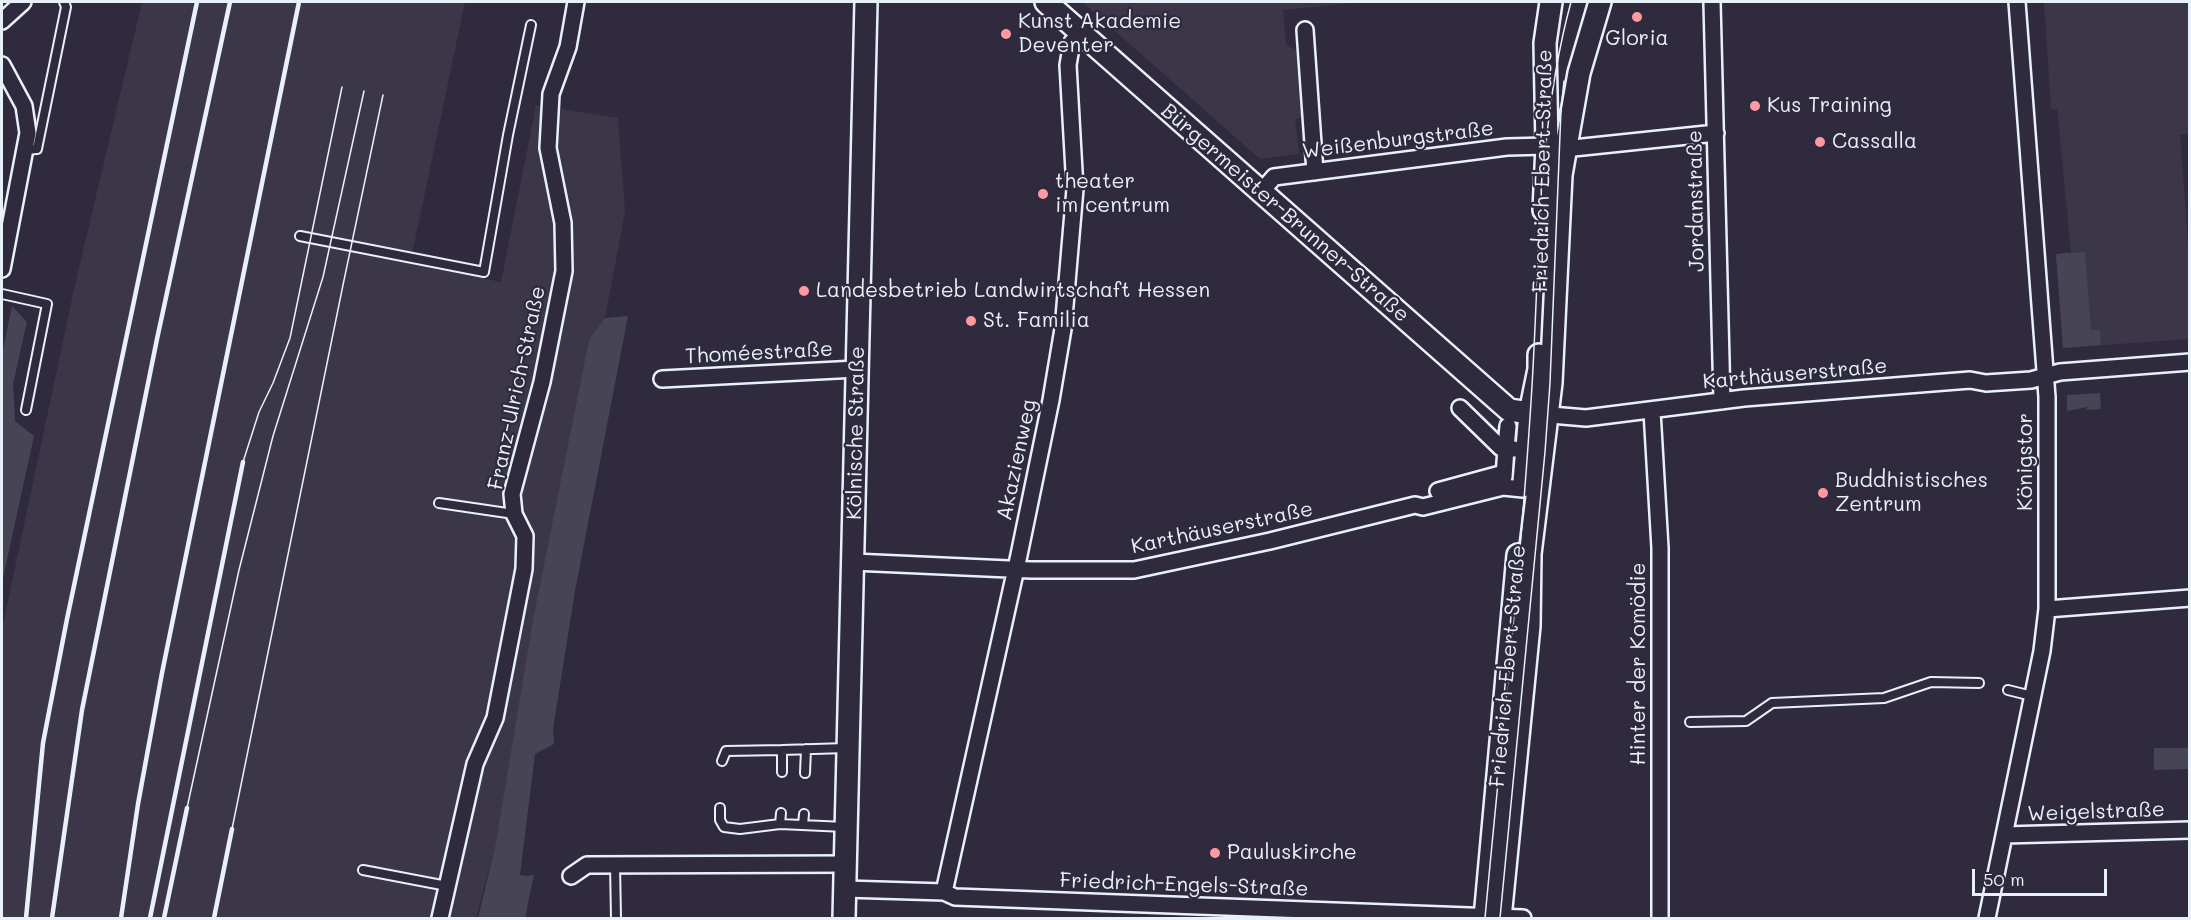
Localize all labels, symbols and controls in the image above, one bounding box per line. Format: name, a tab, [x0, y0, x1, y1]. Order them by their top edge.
place label: Kunst Akademie Deventer	[1018, 9, 1181, 59]
marker: Gloria	[1630, 10, 1644, 24]
place label: Gloria	[1605, 26, 1669, 52]
marker: Kunst Akademie Deventer	[999, 27, 1013, 41]
street label: Friedrich-Ebert-Straße	[1528, 49, 1558, 293]
place label: Kus Training	[1767, 93, 1892, 119]
street label: Bürgermeister-Brunner-Straße	[1156, 98, 1414, 328]
marker: Kus Training	[1748, 99, 1762, 113]
street label: Weißenburgstraße	[1301, 116, 1495, 164]
place label: Cassalla	[1832, 129, 1917, 155]
street label: Jordanstraße	[1682, 130, 1710, 272]
marker: Cassalla	[1813, 135, 1827, 149]
place label: theater im centrum	[1055, 169, 1170, 219]
marker: theater im centrum	[1036, 187, 1050, 201]
place label: Landesbetrieb Landwirtschaft Hessen	[816, 278, 1210, 304]
street label: Franz-Ulrich-Straße	[483, 284, 551, 492]
marker: Landesbetrieb Landwirtschaft Hessen	[797, 284, 811, 298]
place label: St. Familia	[983, 308, 1090, 334]
marker: St. Familia	[964, 314, 978, 328]
street label: Thoméestraße	[684, 337, 834, 369]
street label: Kölnische Straße	[842, 346, 870, 520]
street label: Karthäuserstraße	[1702, 353, 1888, 395]
street label: Akazienweg	[992, 397, 1042, 523]
street label: Königstor	[2013, 413, 2039, 511]
place label: Buddhistisches Zentrum	[1835, 468, 1988, 518]
marker: Buddhistisches Zentrum	[1816, 486, 1830, 500]
street label: Karthäuserstraße	[1129, 496, 1315, 560]
street label: Friedrich-Ebert-Straße	[1485, 544, 1531, 788]
street label: Hinter der Komödie	[1626, 562, 1652, 766]
street label: Weigelstraße	[2027, 797, 2165, 827]
place label: Pauluskirche	[1227, 840, 1357, 866]
marker: Pauluskirche	[1208, 846, 1222, 860]
scale bar	[1975, 857, 2110, 895]
text: 50 m	[1983, 867, 2025, 891]
street label: Friedrich-Engels-Straße	[1059, 868, 1309, 902]

